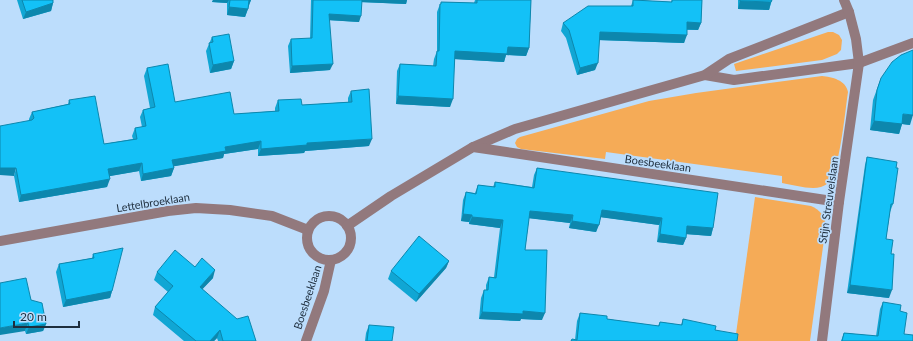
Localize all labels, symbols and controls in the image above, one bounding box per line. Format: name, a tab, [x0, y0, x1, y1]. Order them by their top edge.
street label: Boesbeeklaan	[624, 152, 692, 174]
street label: Stijn Streuvelslaan	[815, 156, 841, 244]
street label: Lettelbroeklaan	[115, 190, 191, 214]
street label: Boesbeeklaan	[290, 263, 324, 331]
scale bar	[14, 303, 79, 329]
text: 20 m	[20, 309, 47, 324]

